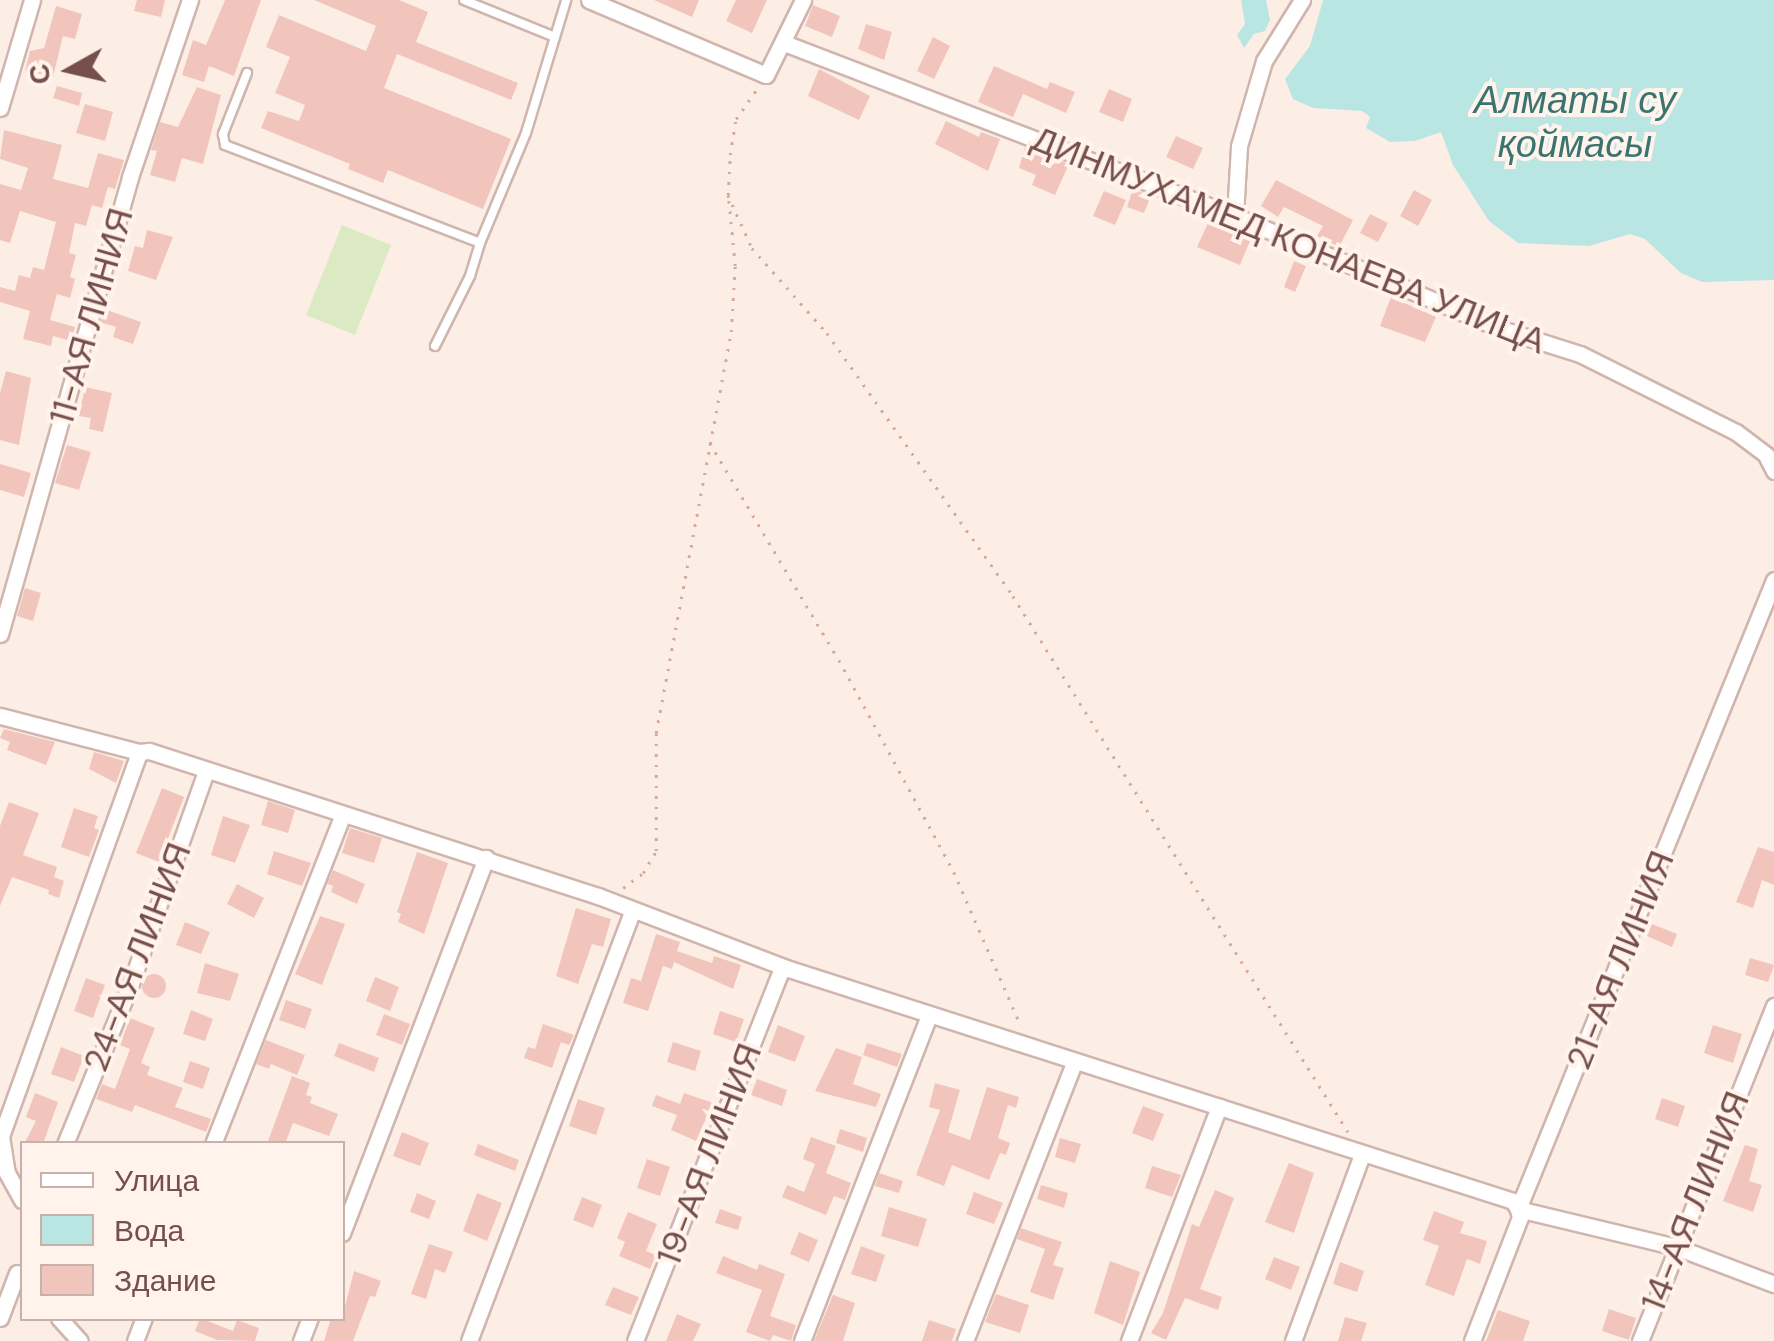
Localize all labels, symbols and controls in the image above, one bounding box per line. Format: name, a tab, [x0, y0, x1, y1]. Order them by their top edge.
north arrow	[20, 20, 120, 120]
text: С	[20, 62, 60, 87]
water label: Алматы су қоймасы	[1474, 78, 1676, 168]
street label: ДИНМУХАМЕД КОНАЕВА УЛИЦА	[1026, 117, 1552, 363]
street label: 11-АЯ ЛИНИЯ	[40, 203, 142, 429]
street label: 24-АЯ ЛИНИЯ	[74, 837, 200, 1077]
street label: 21-АЯ ЛИНИЯ	[1557, 845, 1683, 1075]
street label: 19-АЯ ЛИНИЯ	[648, 1037, 770, 1271]
street label: 14-АЯ ЛИНИЯ	[1632, 1085, 1758, 1317]
legend	[20, 1141, 345, 1321]
text: Улица	[114, 1161, 199, 1200]
text: Вода	[114, 1211, 184, 1250]
text: Здание	[114, 1261, 216, 1300]

